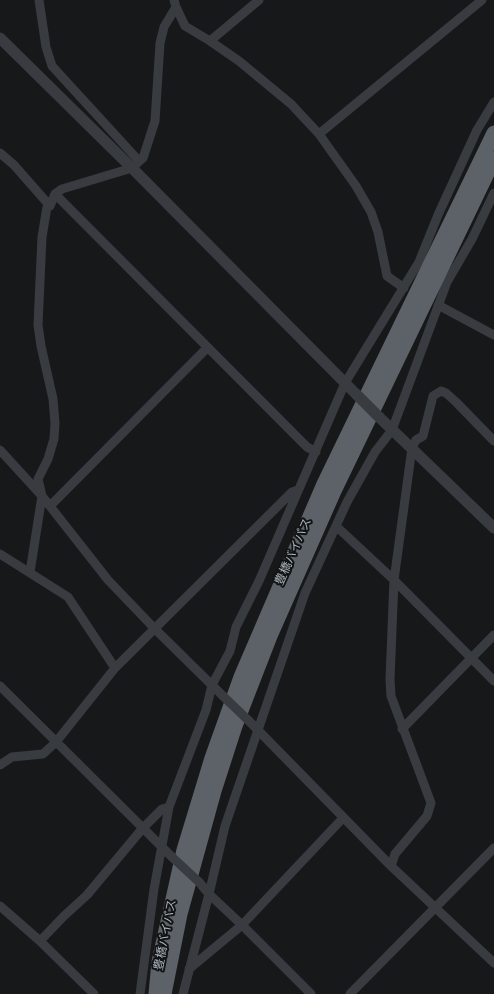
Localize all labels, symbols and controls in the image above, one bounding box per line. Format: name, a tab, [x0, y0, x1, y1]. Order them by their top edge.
street label: 豊橋バイパス	[273, 516, 315, 588]
street label: 豊橋バイパス	[152, 898, 180, 972]

